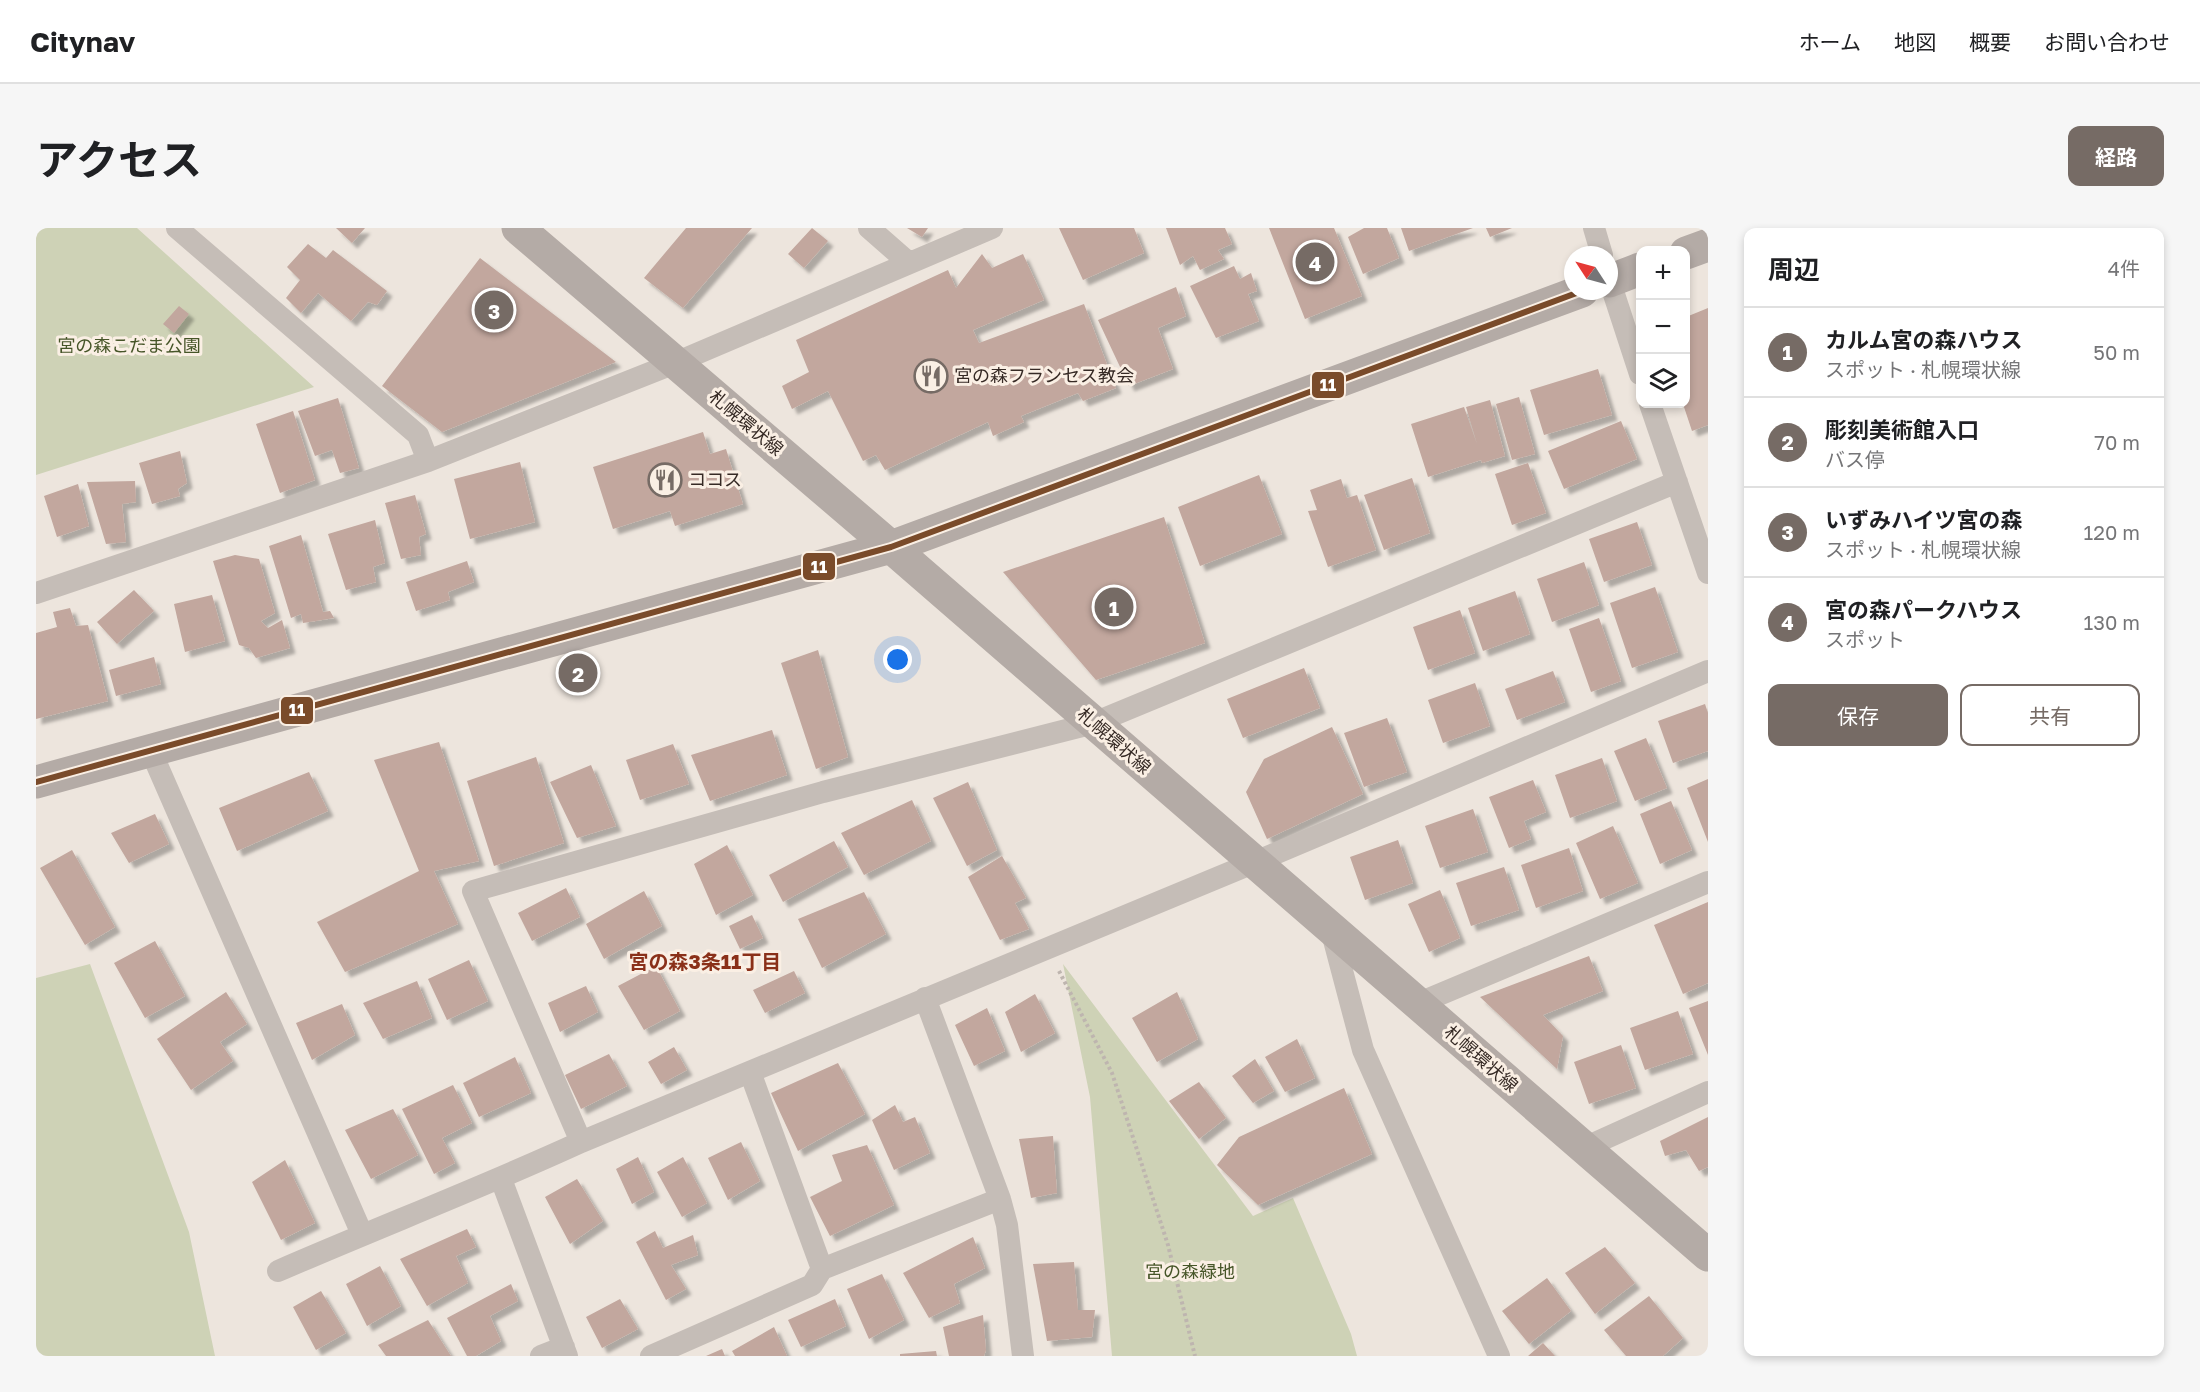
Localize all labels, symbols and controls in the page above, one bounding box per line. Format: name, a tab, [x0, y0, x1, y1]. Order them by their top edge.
text: Citynav	[30, 25, 135, 58]
text: ホーム	[1799, 29, 1861, 55]
text: 地図	[1894, 29, 1936, 55]
text: 概要	[1969, 29, 2011, 55]
text: お問い合わせ	[2044, 29, 2170, 55]
button: 経路	[2068, 126, 2164, 186]
text: アクセス	[36, 134, 202, 184]
pin: 4	[1296, 240, 1334, 285]
north arrow	[1564, 246, 1618, 300]
map controls	[1636, 246, 1690, 408]
button: +	[1636, 246, 1690, 300]
text: 周辺	[1768, 254, 1820, 285]
text: 4件	[2108, 256, 2140, 280]
pin: 3	[474, 288, 514, 332]
button: −	[1636, 300, 1690, 354]
text: カルム宮の森ハウス	[1825, 326, 2023, 353]
park label: 宮の森こだま公園	[57, 334, 201, 356]
text: 1	[1782, 340, 1793, 364]
text: 50 m	[2093, 340, 2140, 364]
button: layers	[1636, 354, 1690, 408]
text: スポット · 札幌環状線	[1825, 357, 2021, 381]
restaurant icon: 宮の森フランセス教会	[913, 358, 949, 394]
place label: 宮の森フランセス教会	[954, 364, 1134, 386]
line badge: 11	[1311, 371, 1345, 399]
text: 11	[1320, 375, 1336, 395]
street label: 札幌環状線	[705, 385, 788, 460]
text: 彫刻美術館入口	[1825, 416, 1979, 443]
text: 2	[1781, 430, 1794, 454]
text: 70 m	[2094, 430, 2140, 454]
text: バス停	[1825, 447, 1885, 471]
restaurant icon: ココス	[647, 462, 683, 498]
place label: ココス	[688, 468, 742, 490]
text: いずみハイツ宮の森	[1825, 506, 2023, 533]
text: 3	[1781, 520, 1794, 544]
text: 120 m	[2084, 520, 2140, 544]
text: スポット · 札幌環状線	[1825, 537, 2021, 561]
line badge: 11	[802, 552, 836, 581]
text: 11	[811, 557, 827, 577]
pin: 1	[1094, 584, 1134, 629]
text: 宮の森パークハウス	[1825, 596, 2022, 623]
text: 4	[1781, 610, 1794, 634]
text: 130 m	[2084, 610, 2140, 634]
text: スポット	[1825, 627, 1905, 651]
your location	[883, 645, 912, 674]
pin: 2	[558, 650, 598, 696]
button: 保存	[1768, 684, 1948, 746]
button: 共有	[1960, 684, 2140, 746]
line badge: 11	[280, 696, 314, 725]
text: 11	[289, 700, 305, 720]
street label: 札幌環状線	[1073, 702, 1156, 778]
district label: 宮の森3条11丁目	[629, 949, 781, 973]
street label: 札幌環状線	[1440, 1020, 1523, 1096]
park label: 宮の森緑地	[1145, 1260, 1235, 1282]

